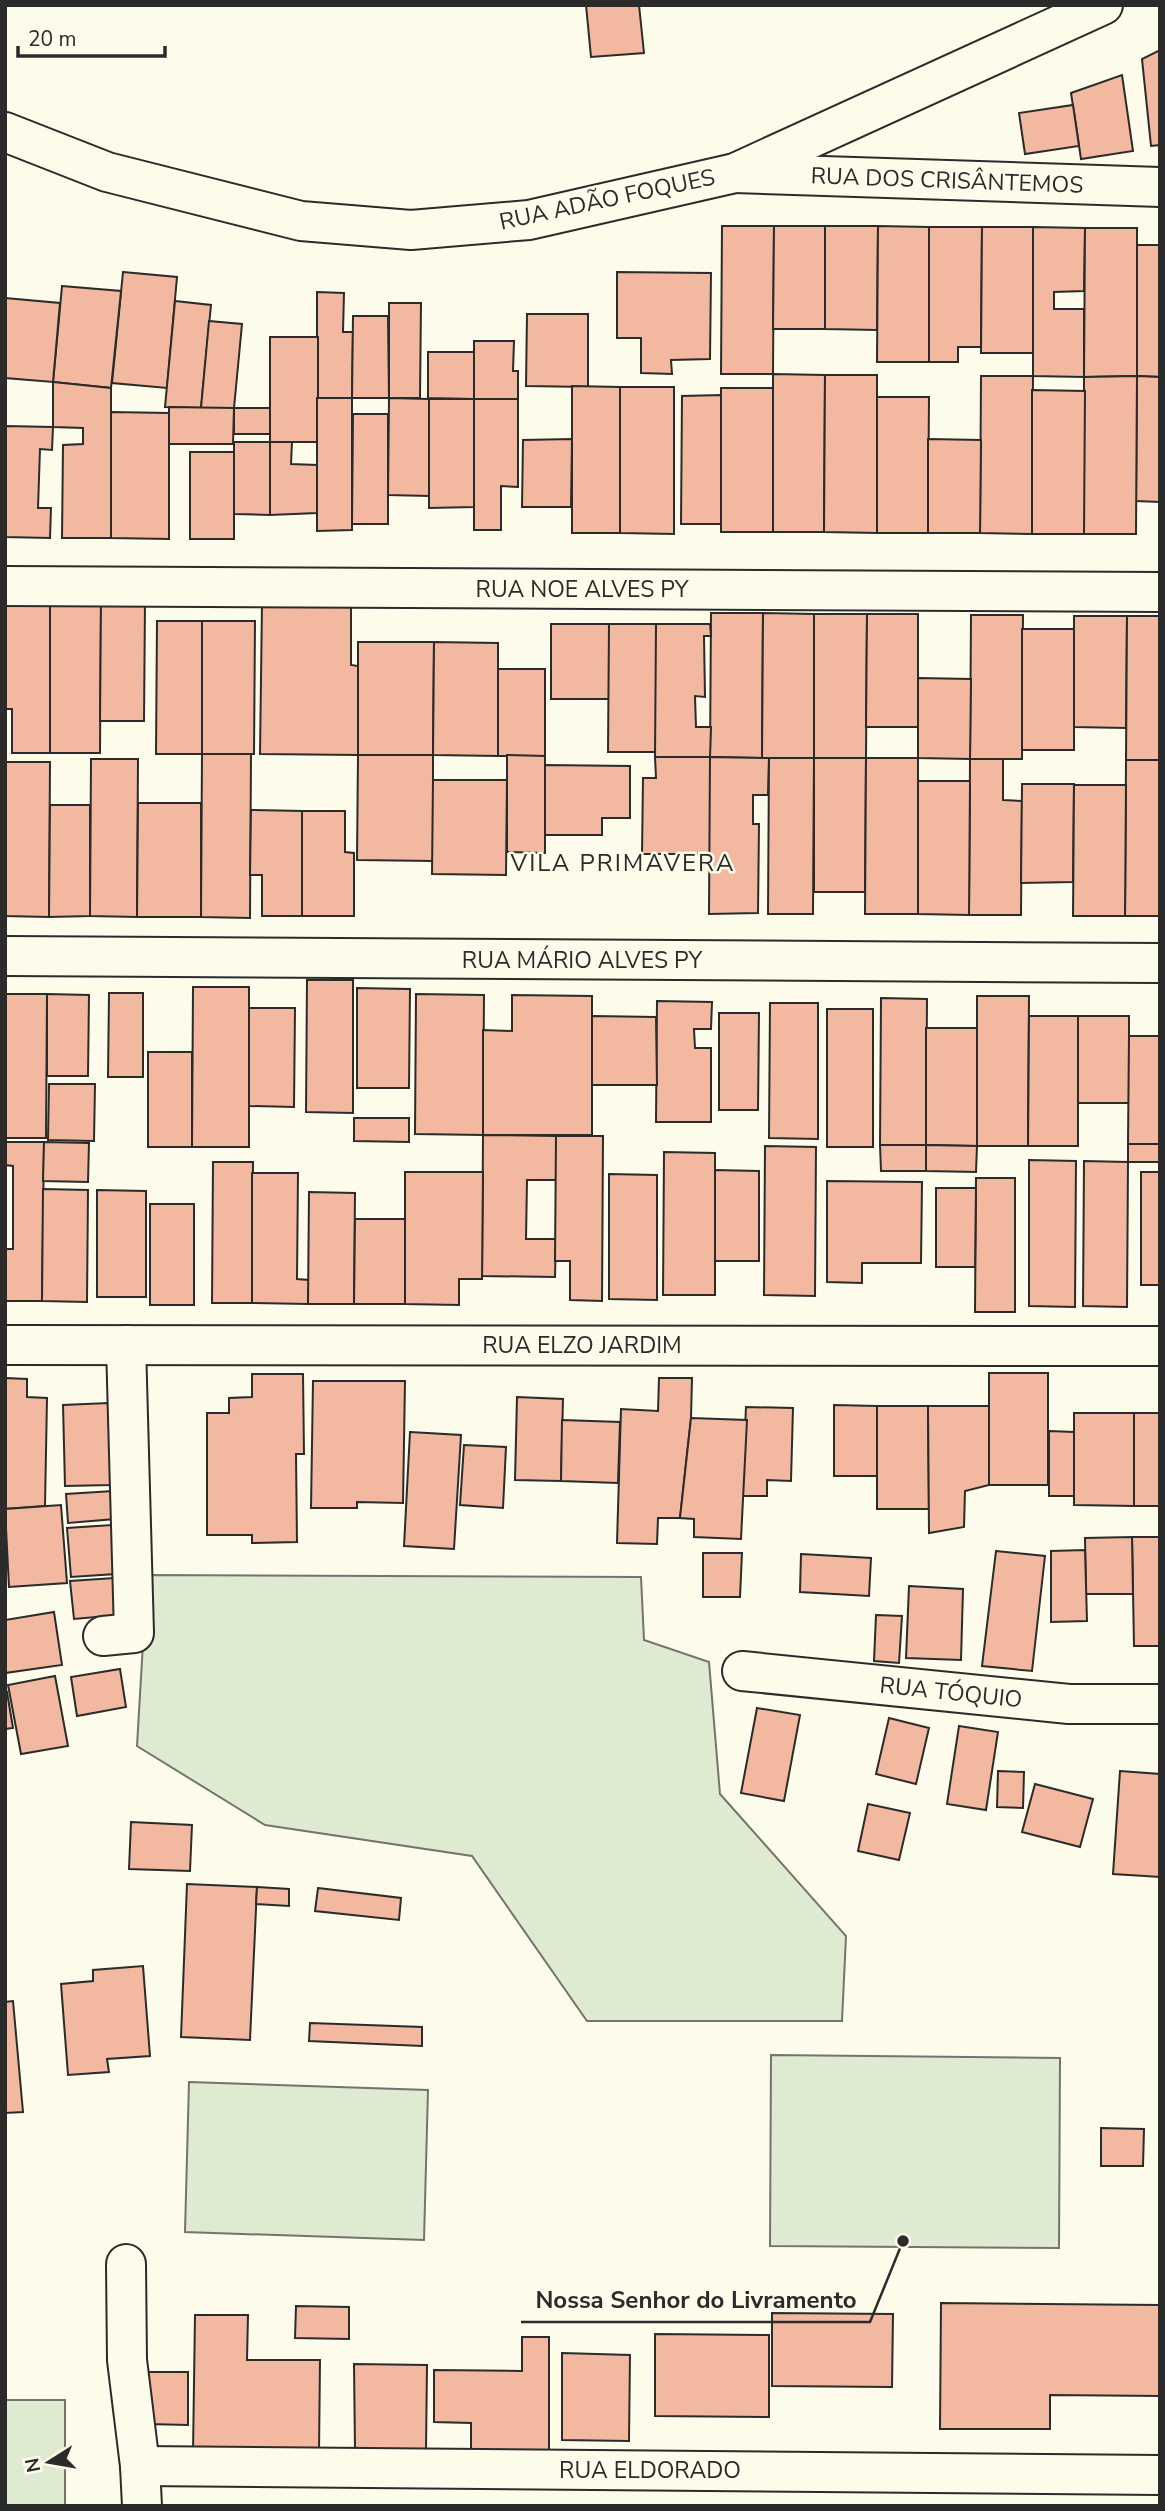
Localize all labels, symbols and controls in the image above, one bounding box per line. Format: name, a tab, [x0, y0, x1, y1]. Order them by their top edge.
scale bar	[18, 14, 164, 58]
text: 20 m	[28, 25, 77, 53]
street label: RUA DOS CRISÂNTEMOS	[810, 160, 1084, 201]
street label: RUA ADÃO FOQUES	[496, 161, 718, 238]
street label: RUA NOE ALVES PY	[476, 574, 689, 605]
district label: VILA PRIMAVERA	[510, 847, 735, 879]
street label: RUA MÁRIO ALVES PY	[462, 945, 702, 976]
street label: RUA ELZO JARDIM	[482, 1330, 682, 1361]
street label: RUA TÓQUIO	[878, 1670, 1024, 1715]
callout: Nossa Senhor do Livramento	[521, 2277, 870, 2322]
text: Nossa Senhor do Livramento	[535, 2284, 857, 2316]
north arrow	[14, 2427, 84, 2497]
street label: RUA ELDORADO	[559, 2455, 741, 2486]
text: N	[19, 2456, 47, 2475]

